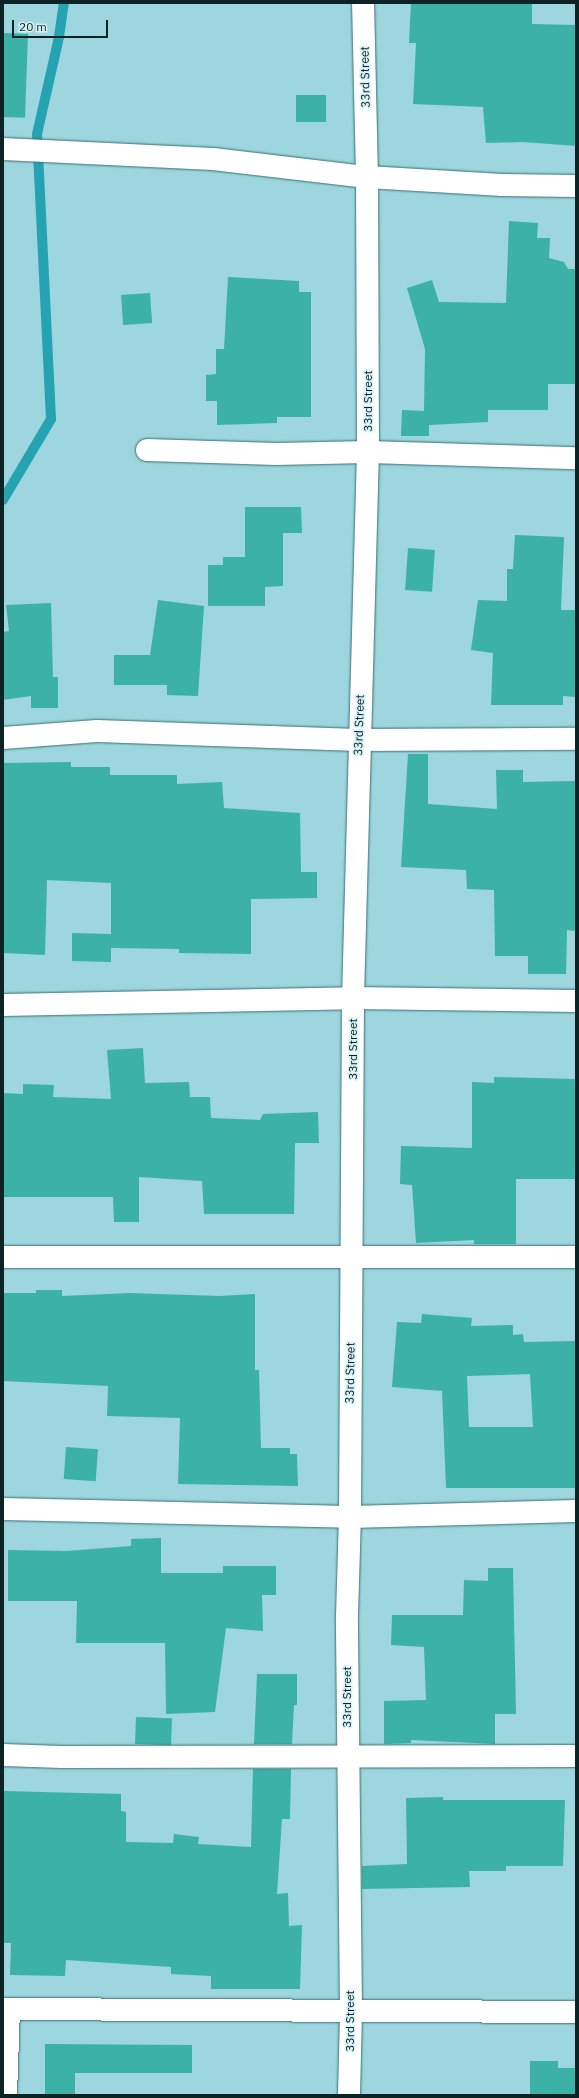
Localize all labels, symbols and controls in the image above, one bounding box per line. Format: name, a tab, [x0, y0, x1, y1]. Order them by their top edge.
scale bar	[14, 12, 110, 38]
text: 20 m	[19, 19, 47, 34]
street label: 33rd Street	[357, 46, 373, 108]
street label: 33rd Street	[361, 370, 375, 432]
street label: 33rd Street	[351, 694, 367, 756]
street label: 33rd Street	[346, 1018, 360, 1080]
street label: 33rd Street	[342, 1342, 358, 1404]
street label: 33rd Street	[340, 1666, 354, 1728]
street label: 33rd Street	[343, 1990, 357, 2052]

